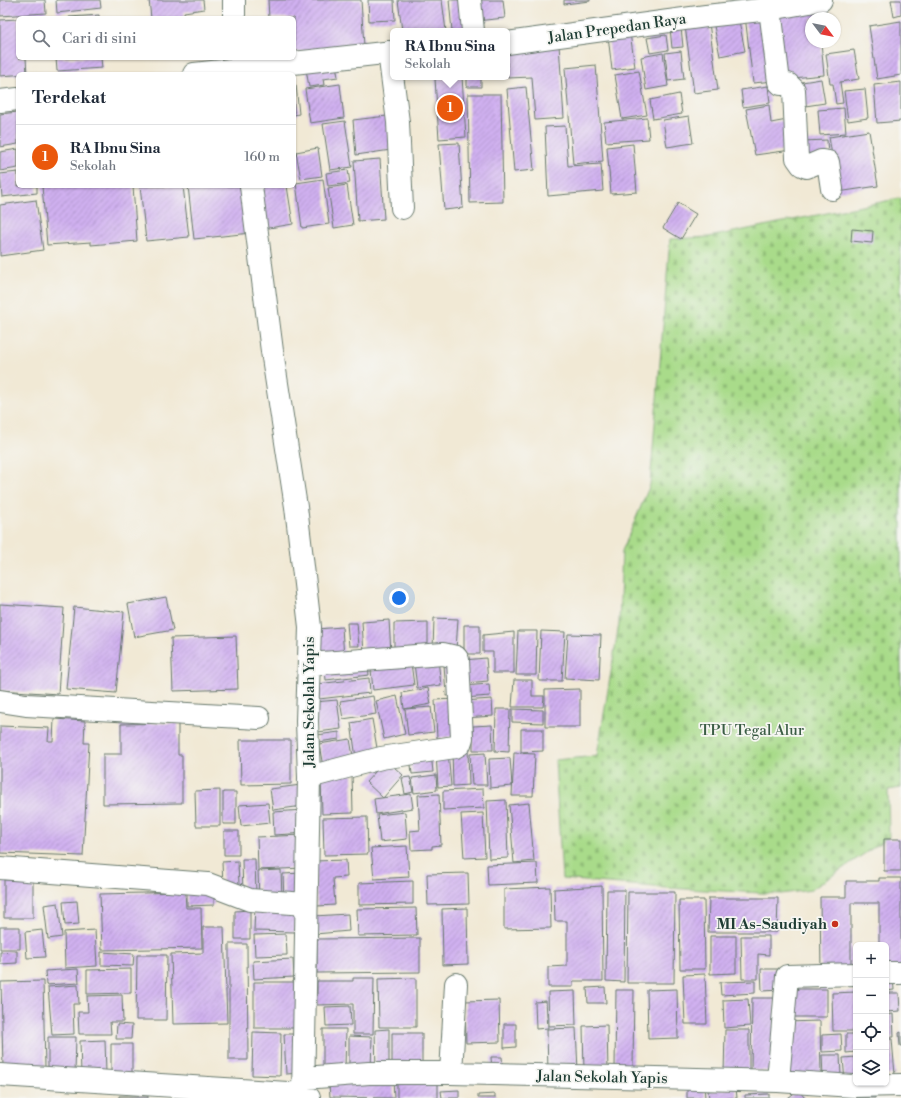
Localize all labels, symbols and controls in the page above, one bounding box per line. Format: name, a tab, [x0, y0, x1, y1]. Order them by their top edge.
street label: Jalan Prepedan Raya	[546, 9, 688, 48]
north arrow	[805, 12, 841, 48]
search box	[16, 16, 296, 60]
icon: search	[30, 27, 52, 49]
popup	[390, 28, 510, 80]
text: Cari di sini	[62, 29, 137, 48]
text: RA Ibnu Sina	[405, 37, 495, 56]
text: Sekolah	[405, 56, 451, 72]
text: Terdekat	[32, 87, 106, 109]
pin: 1	[437, 93, 463, 123]
text: RA Ibnu Sina	[70, 139, 161, 158]
text: 1	[42, 149, 48, 165]
text: 160 m	[244, 149, 280, 165]
text: Sekolah	[70, 158, 116, 174]
your location	[389, 588, 409, 608]
street label: Jalan Sekolah Yapis	[300, 636, 319, 769]
park label: TPU Tegal Alur	[700, 721, 805, 740]
place label: MI As-Saudiyah	[716, 915, 828, 934]
marker: MI As-Saudiyah	[830, 919, 840, 929]
map controls	[853, 942, 889, 1086]
button: +	[853, 942, 889, 978]
button: −	[853, 978, 889, 1014]
button: locate	[853, 1014, 889, 1050]
button: layers	[853, 1050, 889, 1086]
street label: Jalan Sekolah Yapis	[535, 1067, 668, 1088]

